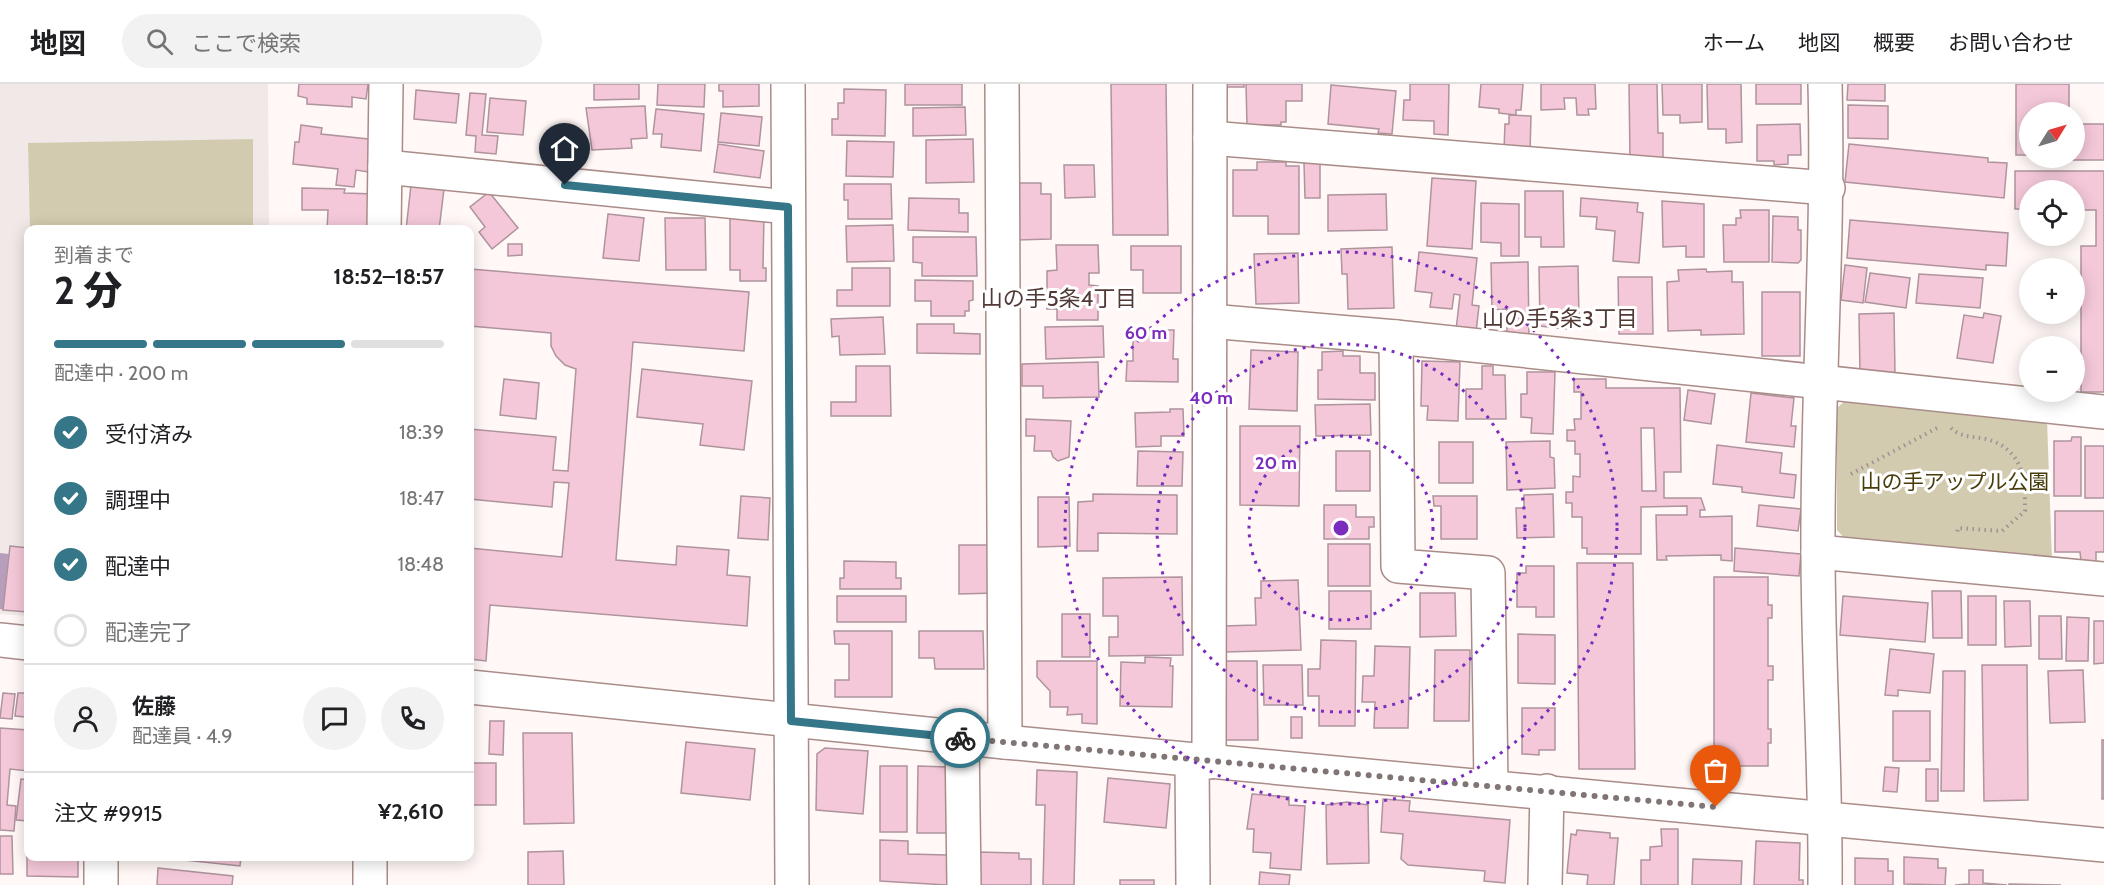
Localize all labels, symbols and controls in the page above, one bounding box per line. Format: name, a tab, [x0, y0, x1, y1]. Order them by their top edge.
search box	[122, 14, 542, 68]
icon: search	[143, 25, 176, 58]
text: 地図	[30, 26, 86, 60]
text: ここで検索	[191, 30, 301, 57]
text: ホーム	[1703, 30, 1765, 55]
text: 地図	[1798, 30, 1840, 55]
text: 概要	[1873, 30, 1915, 55]
text: お問い合わせ	[1948, 30, 2074, 55]
north arrow	[2019, 102, 2085, 168]
map controls	[2019, 102, 2085, 402]
pin	[539, 123, 590, 185]
icon: home	[548, 132, 581, 165]
button: locate	[2019, 180, 2085, 246]
text: 到着まで	[54, 243, 134, 267]
button: +	[2019, 258, 2085, 324]
text: 18:52–18:57	[333, 263, 444, 290]
text: 2 分	[54, 266, 122, 314]
district label: 山の手5条4丁目	[981, 285, 1137, 312]
district label: 山の手5条3丁目	[1482, 305, 1638, 332]
text: 60 m	[1125, 322, 1167, 344]
button: −	[2019, 336, 2085, 402]
text: 配達中 · 200 m	[54, 361, 188, 385]
text: 40 m	[1189, 387, 1233, 409]
icon: check	[54, 416, 87, 449]
text: 18:39	[399, 420, 444, 444]
text: 受付済み	[105, 421, 193, 448]
text: 20 m	[1255, 452, 1297, 474]
park label: 山の手アップル公園	[1861, 469, 2050, 494]
icon: check	[54, 482, 87, 515]
text: 18:47	[400, 486, 444, 510]
text: 調理中	[105, 487, 171, 514]
centre of rings	[1331, 518, 1351, 538]
icon: check	[54, 548, 87, 581]
text: 18:48	[398, 552, 444, 576]
text: 配達中	[105, 553, 171, 580]
text: 配達完了	[105, 619, 193, 646]
button: person	[54, 687, 117, 750]
button: chat	[303, 687, 366, 750]
button: phone	[381, 687, 444, 750]
text: 佐藤	[132, 693, 176, 720]
courier	[930, 708, 990, 768]
icon: bike	[944, 722, 977, 755]
text: 配達員 · 4.9	[132, 724, 233, 748]
pin	[1690, 745, 1741, 807]
icon: bag	[1699, 754, 1732, 787]
text: ¥2,610	[378, 798, 444, 825]
text: 注文 #9915	[54, 800, 163, 827]

